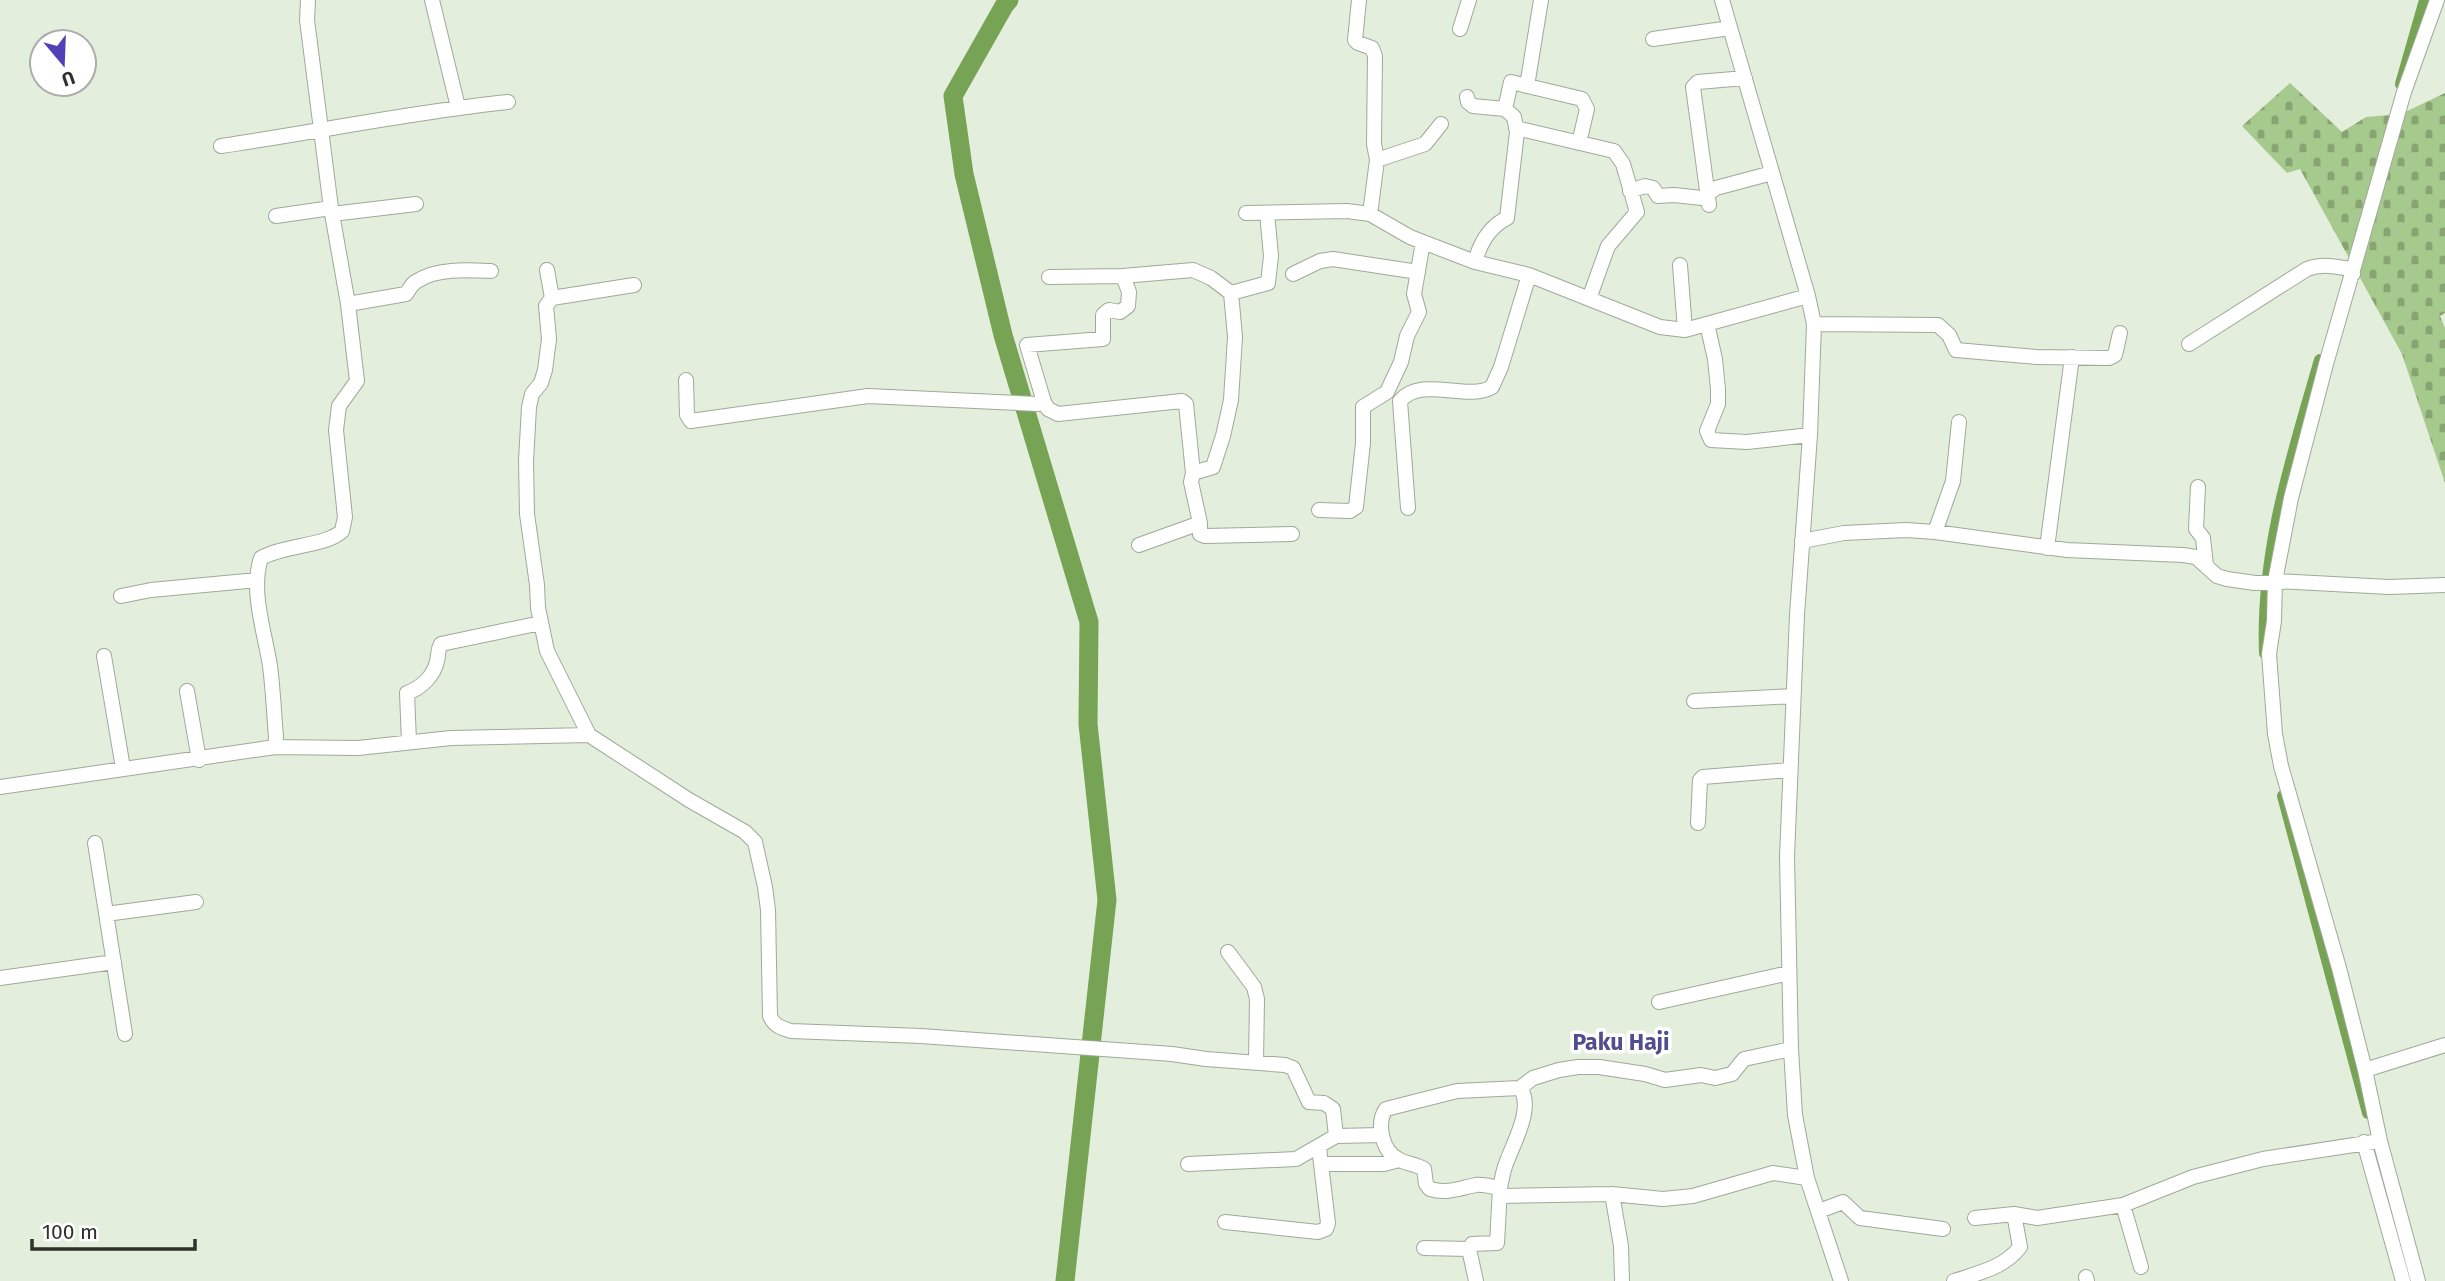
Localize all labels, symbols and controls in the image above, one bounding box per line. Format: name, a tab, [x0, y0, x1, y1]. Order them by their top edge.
north arrow	[28, 28, 98, 98]
text: U	[59, 66, 78, 91]
district label: Paku Haji	[1573, 1028, 1669, 1056]
scale bar	[32, 1208, 194, 1252]
text: 100 m	[42, 1219, 98, 1245]

